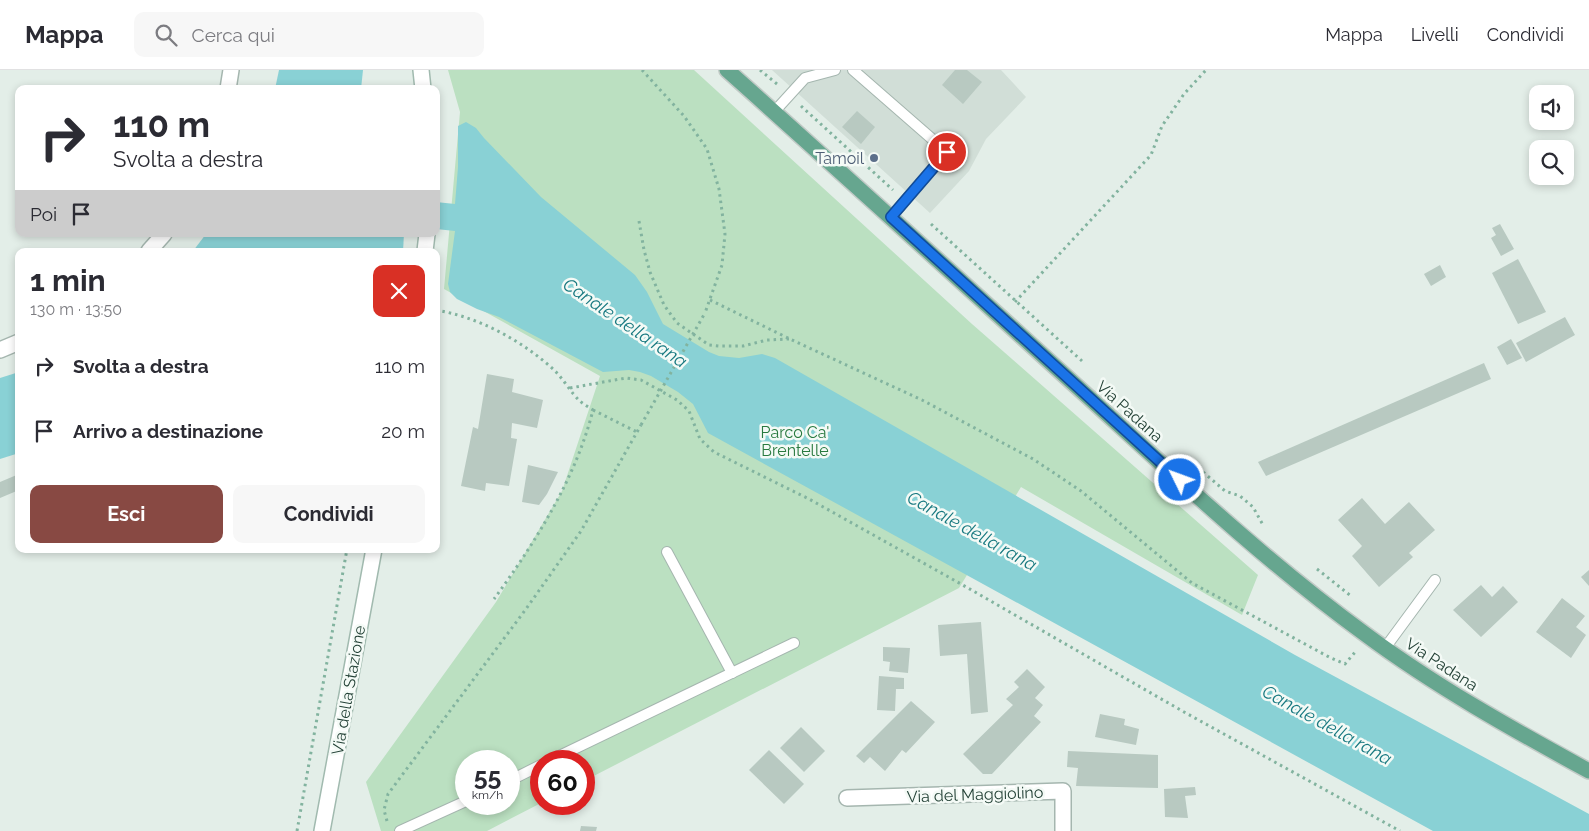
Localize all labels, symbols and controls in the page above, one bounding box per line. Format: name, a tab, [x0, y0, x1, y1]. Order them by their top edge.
search box	[134, 12, 484, 57]
text: Mappa	[25, 20, 104, 49]
icon: search	[152, 21, 180, 49]
text: Cerca qui	[192, 24, 275, 46]
text: Mappa	[1325, 24, 1383, 45]
text: Livelli	[1411, 24, 1459, 45]
text: Condividi	[1487, 24, 1564, 45]
map controls	[1529, 85, 1574, 185]
button: sound	[1529, 85, 1574, 130]
text: 110 m	[113, 104, 210, 145]
icon: right	[30, 105, 95, 170]
pin	[926, 131, 968, 173]
icon: arrive	[933, 138, 961, 166]
button: search	[1529, 140, 1574, 185]
text: Svolta a destra	[113, 146, 263, 172]
place label: Tamoil	[815, 149, 865, 168]
marker: Tamoil	[868, 152, 880, 164]
icon: arrive	[67, 200, 95, 228]
text: Poi	[30, 203, 57, 225]
text: 1 min	[30, 263, 106, 298]
button: close	[373, 265, 425, 317]
water label: Canale della rana	[559, 273, 691, 372]
text: 130 m · 13:50	[30, 300, 122, 319]
icon: right	[30, 352, 58, 380]
text: Svolta a destra	[73, 355, 209, 377]
text: 110 m	[375, 355, 425, 377]
street label: Via Padana	[1093, 377, 1167, 446]
icon: arrive	[30, 417, 58, 445]
text: Arrivo a destinazione	[73, 420, 263, 442]
text: 20 m	[381, 420, 425, 442]
park label: Parco Ca' Brentelle	[761, 423, 829, 460]
position arrow	[1153, 453, 1205, 505]
button: Esci	[30, 485, 223, 543]
button: Condividi	[233, 485, 425, 543]
water label: Canale della rana	[904, 486, 1041, 575]
street label: Via della Stazione	[328, 624, 369, 756]
street label: Via Padana	[1402, 634, 1481, 695]
water label: Canale della rana	[1259, 680, 1396, 769]
speed limit sign: 60	[530, 750, 595, 815]
text: 55	[474, 761, 501, 791]
street label: Via del Maggiolino	[906, 783, 1044, 806]
text: km/h	[472, 788, 503, 802]

